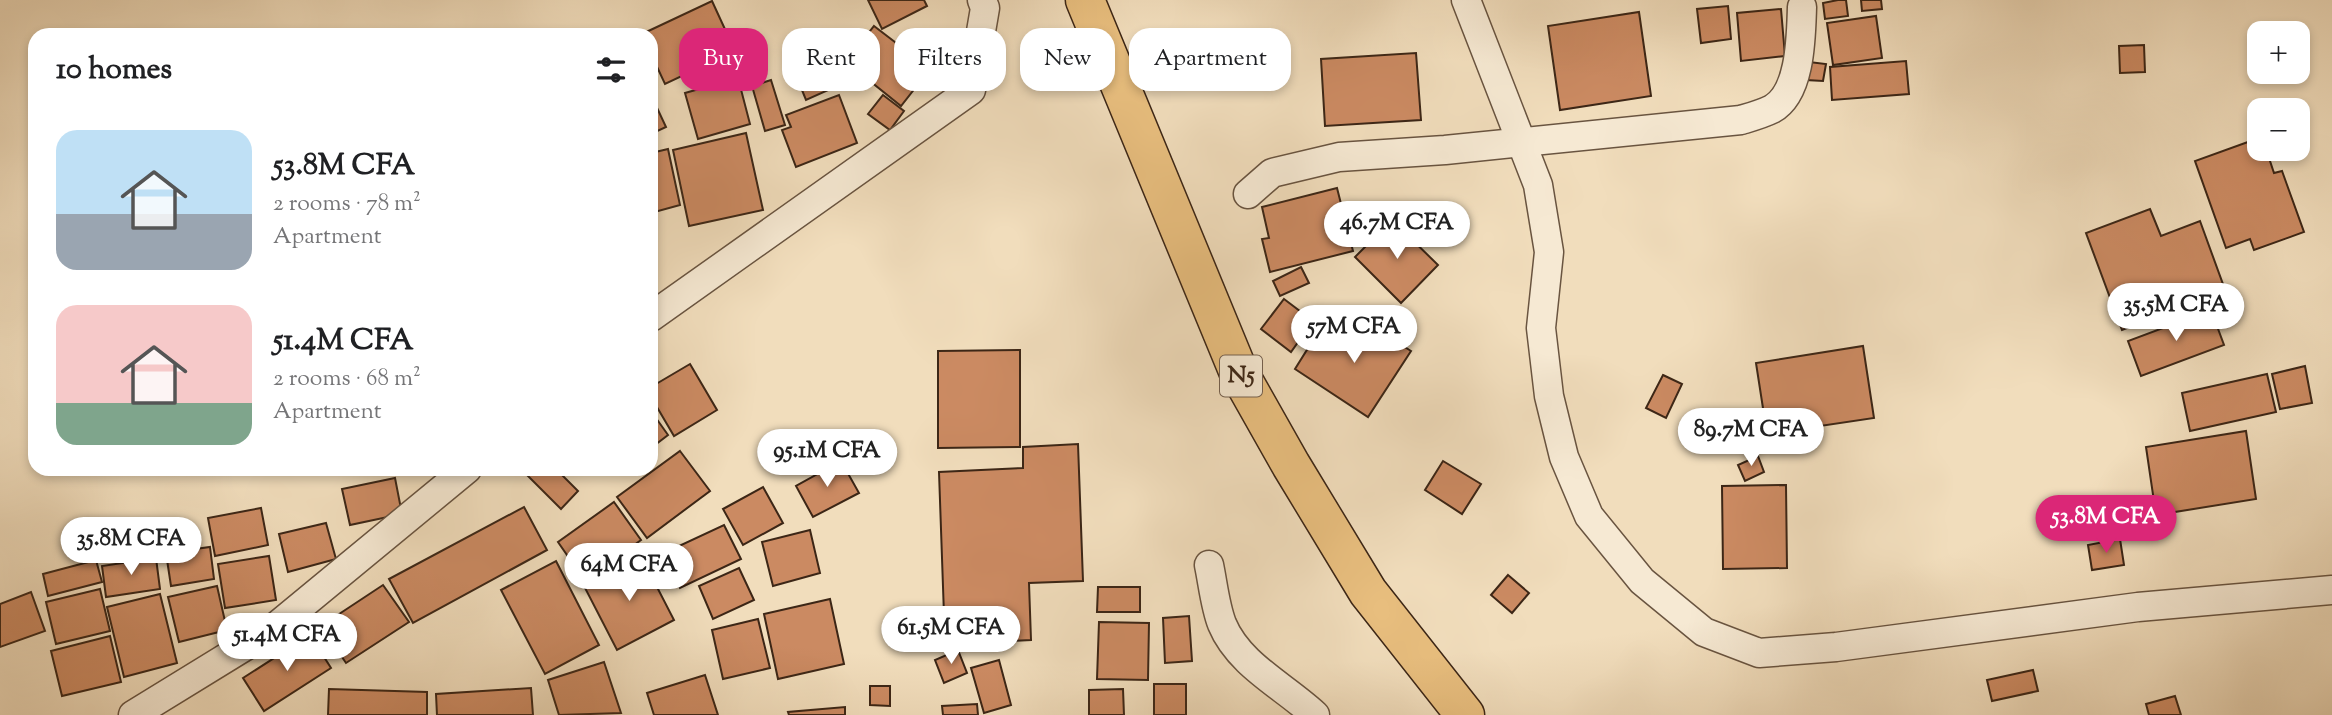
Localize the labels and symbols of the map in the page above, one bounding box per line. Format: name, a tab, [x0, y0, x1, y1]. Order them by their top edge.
pin: 46.7M CFA	[1317, 202, 1477, 261]
pin: 35.5M CFA	[2096, 284, 2256, 343]
pin: 57M CFA	[1289, 306, 1419, 365]
road number: N5	[1220, 356, 1262, 396]
pin: 89.7M CFA	[1671, 408, 1831, 468]
pin: 95.1M CFA	[747, 430, 907, 489]
pin: 53.8M CFA	[2026, 496, 2186, 555]
pin: 35.8M CFA	[51, 518, 211, 577]
pin: 64M CFA	[564, 544, 694, 603]
pin: 61.5M CFA	[871, 606, 1031, 666]
pin: 51.4M CFA	[207, 614, 367, 673]

